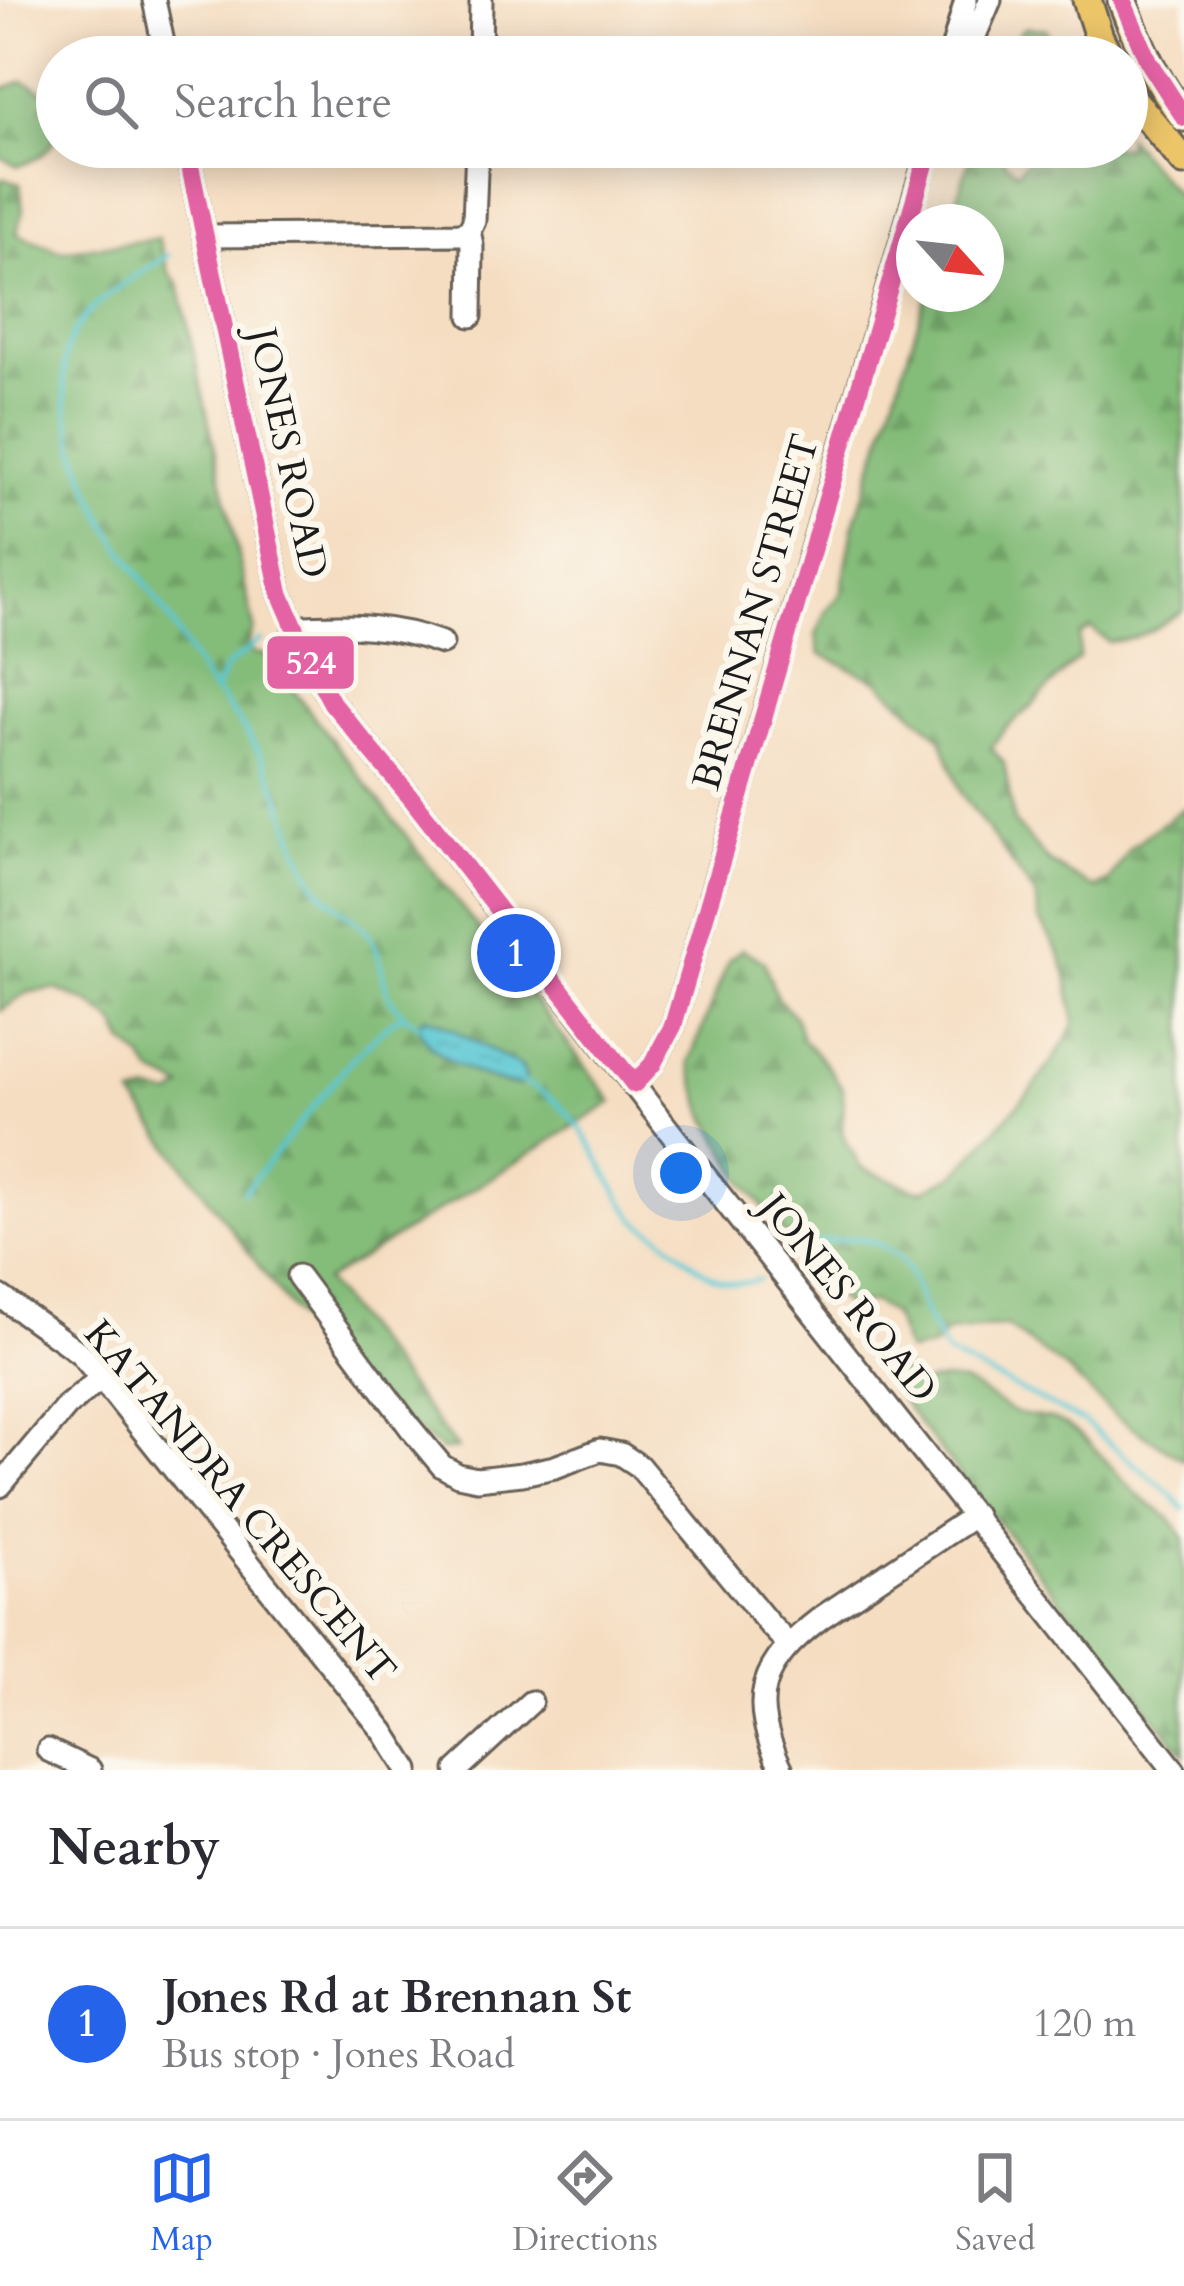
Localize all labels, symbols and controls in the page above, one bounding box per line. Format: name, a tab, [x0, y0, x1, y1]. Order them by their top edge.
search box	[36, 36, 1148, 168]
icon: search	[78, 69, 144, 135]
text: Search here	[174, 72, 392, 133]
north arrow	[896, 204, 1004, 312]
street label: JONES ROAD	[235, 318, 340, 583]
street label: BRENNAN STREET	[680, 428, 832, 796]
line badge: 524	[265, 634, 356, 691]
text: 524	[286, 641, 336, 686]
pin: 1	[477, 908, 555, 998]
your location	[651, 1143, 711, 1203]
street label: JONES ROAD	[744, 1179, 949, 1414]
street label: KATANDRA CRESCENT	[72, 1309, 408, 1695]
text: Nearby	[48, 1813, 220, 1883]
text: Jones Rd at Brennan St	[162, 1967, 631, 2028]
text: 1	[77, 1997, 97, 2050]
text: 120 m	[1033, 1997, 1136, 2050]
text: Bus stop · Jones Road	[162, 2028, 515, 2081]
tab: Map	[149, 2145, 215, 2262]
tab: Directions	[512, 2145, 658, 2262]
tab: Saved	[955, 2145, 1035, 2262]

